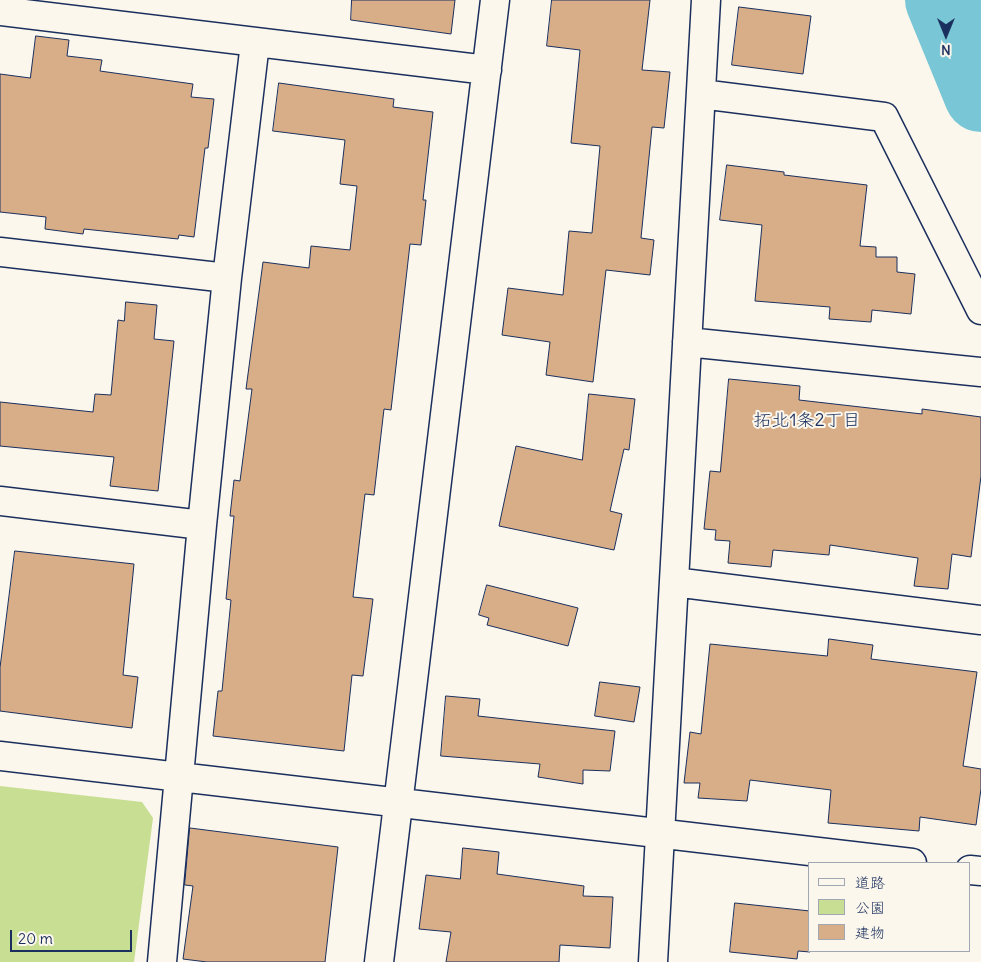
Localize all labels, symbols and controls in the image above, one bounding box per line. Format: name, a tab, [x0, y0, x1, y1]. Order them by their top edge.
north arrow	[921, 10, 971, 60]
text: N	[941, 41, 951, 59]
district label: 拓北1条2丁目	[753, 410, 861, 432]
legend	[808, 862, 971, 952]
text: 道路	[855, 873, 885, 892]
text: 公園	[855, 898, 885, 917]
scale bar	[12, 920, 135, 952]
text: 建物	[855, 923, 885, 942]
text: 20 m	[18, 929, 53, 948]

